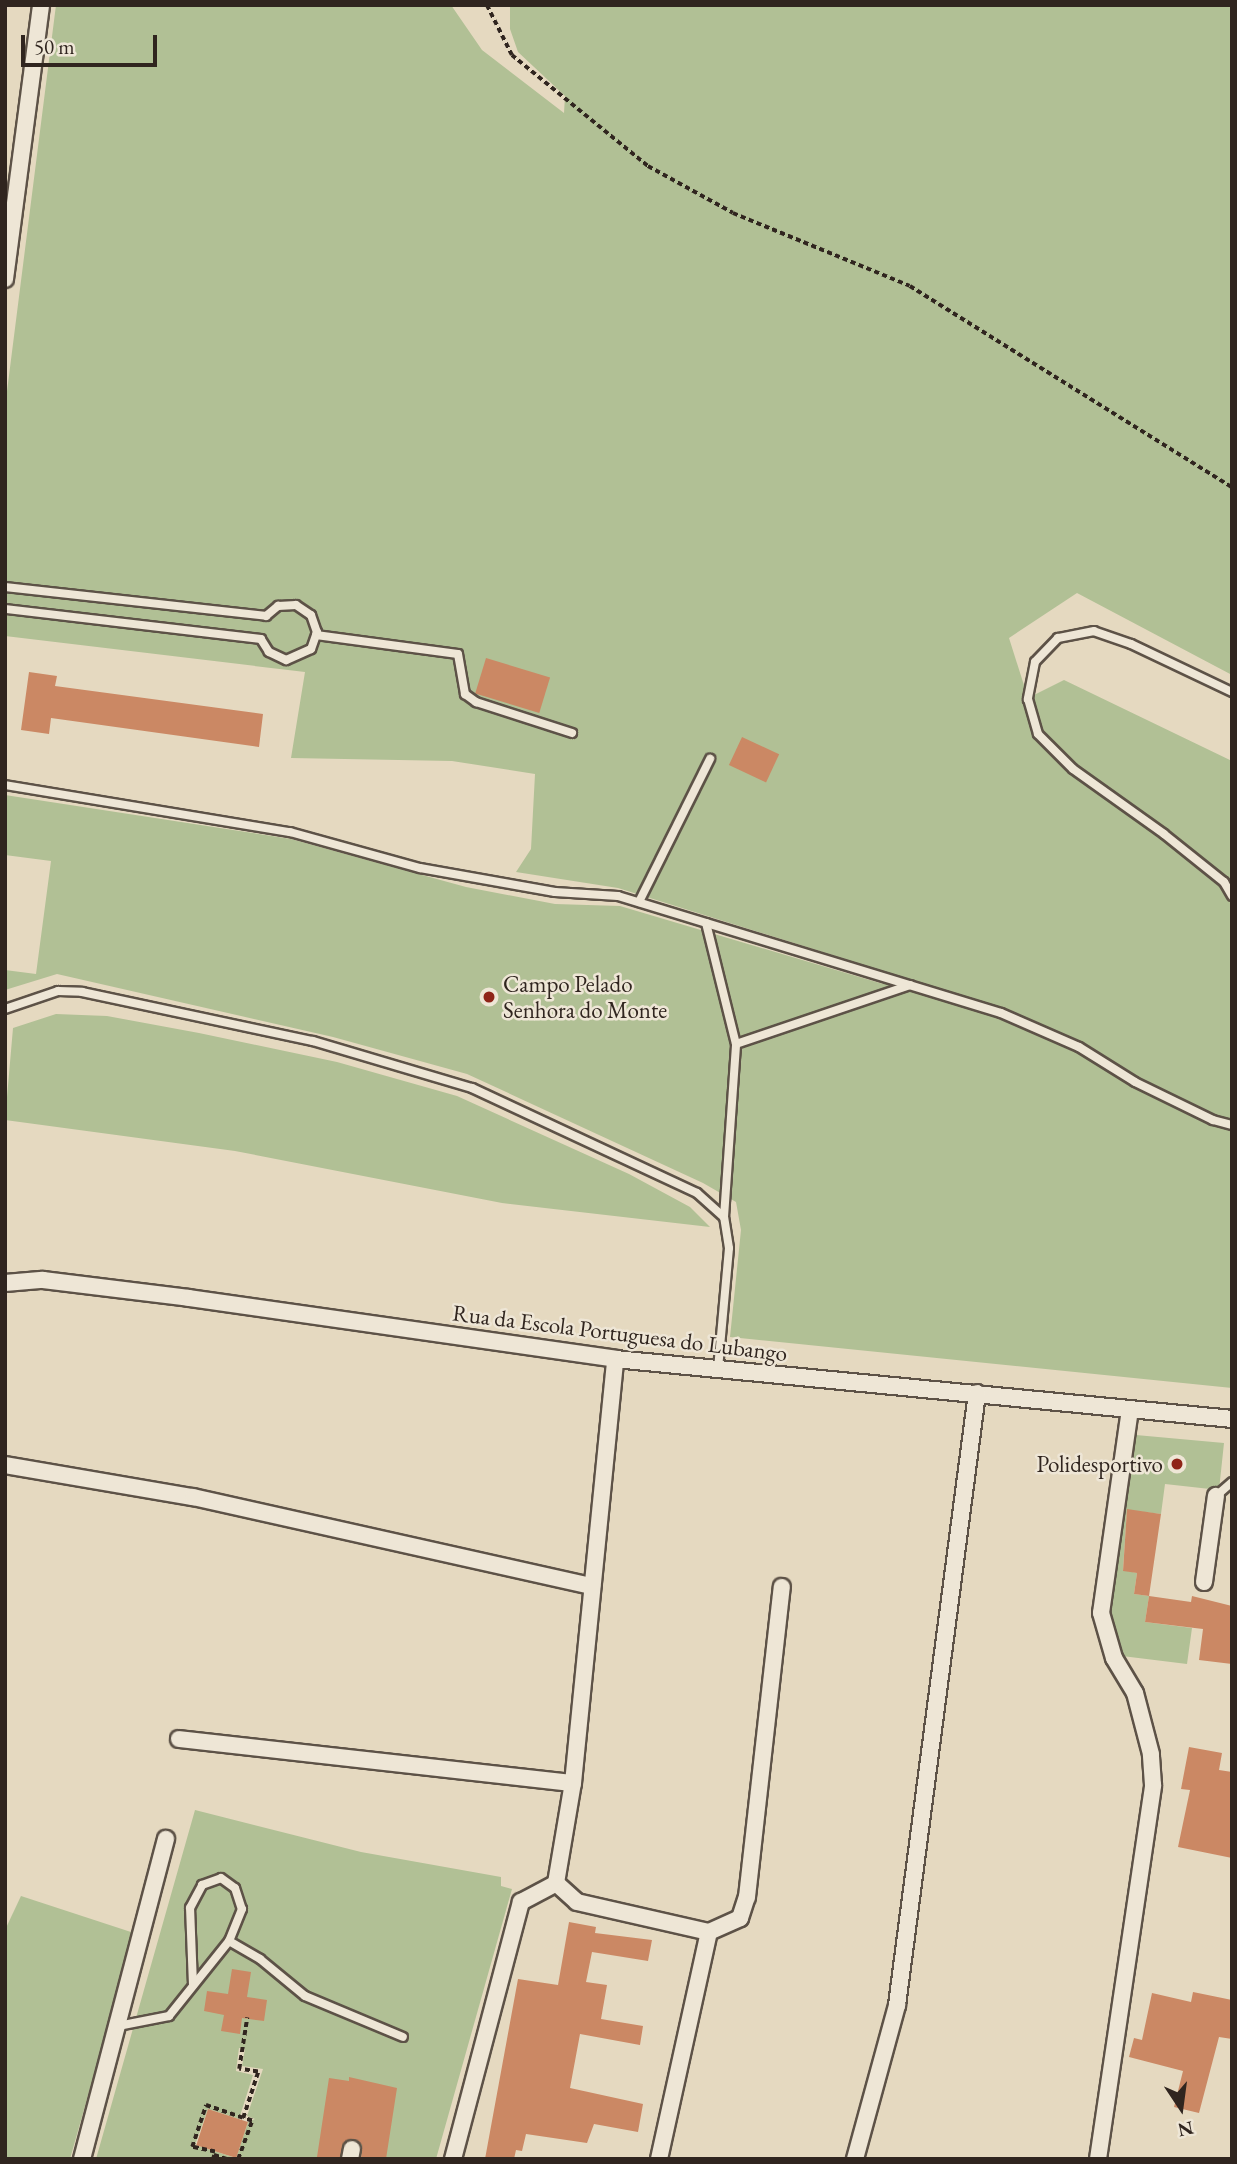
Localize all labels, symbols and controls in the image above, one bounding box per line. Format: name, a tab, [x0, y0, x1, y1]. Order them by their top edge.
scale bar	[24, 21, 161, 65]
text: 50 m	[34, 33, 75, 60]
place label: Campo Pelado Senhora do Monte	[503, 970, 667, 1024]
marker: Campo Pelado Senhora do Monte	[481, 989, 497, 1005]
street label: Rua da Escola Portuguesa do Lubango	[451, 1299, 789, 1367]
place label: Polidesportivo	[1036, 1450, 1163, 1478]
marker: Polidesportivo	[1169, 1456, 1185, 1472]
north arrow	[1146, 2073, 1216, 2143]
text: N	[1176, 2115, 1196, 2143]

